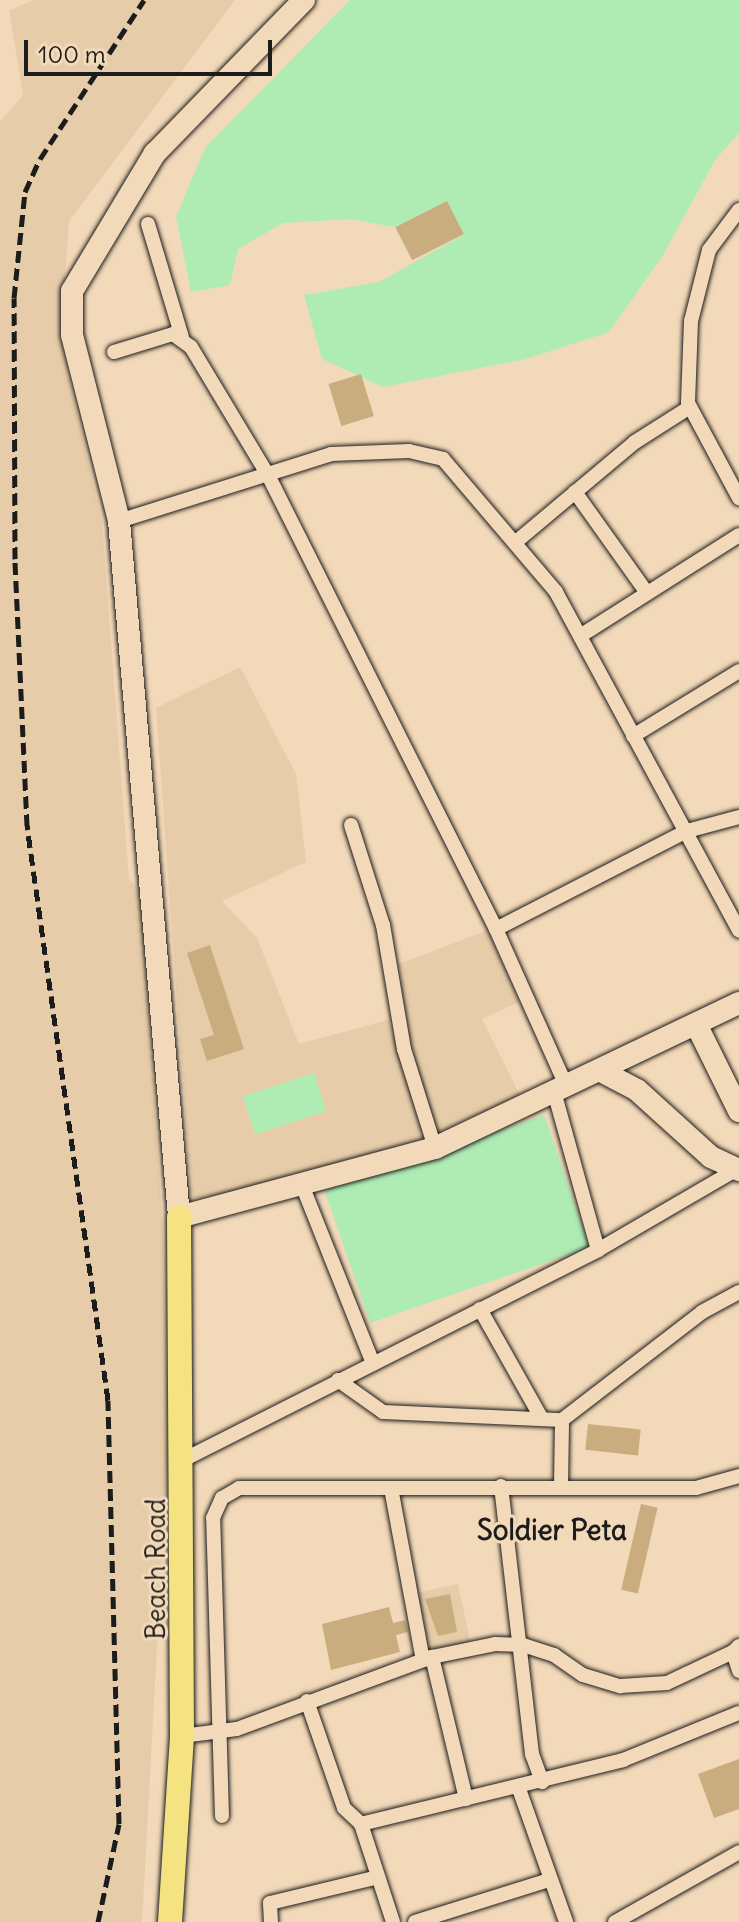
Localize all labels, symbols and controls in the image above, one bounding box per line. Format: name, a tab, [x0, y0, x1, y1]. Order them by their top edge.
scale bar	[28, 24, 276, 74]
text: 100 m	[38, 39, 106, 69]
street label: Beach Road	[140, 1498, 172, 1640]
district label: Soldier Peta	[477, 1513, 627, 1547]

